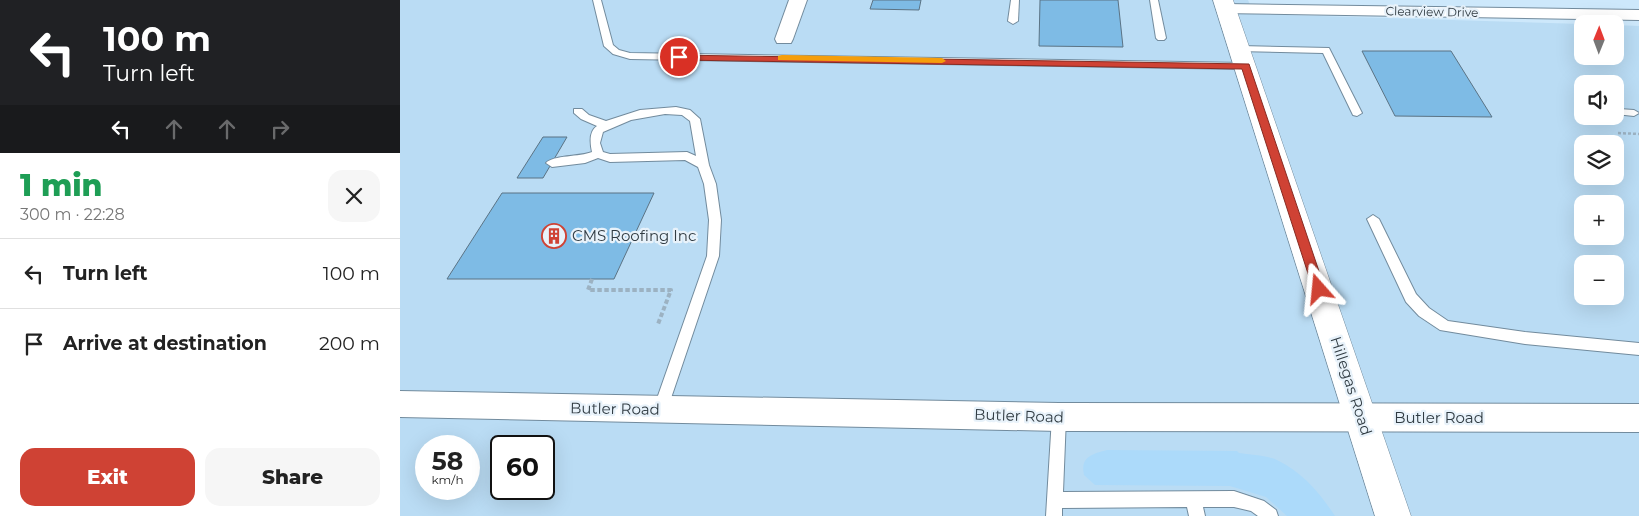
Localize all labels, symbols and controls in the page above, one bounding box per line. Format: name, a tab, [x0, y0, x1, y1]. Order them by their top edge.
street label: Clearview Drive	[1385, 3, 1479, 20]
north arrow	[1574, 15, 1624, 65]
map controls	[1574, 15, 1624, 305]
text: 100 m	[103, 17, 211, 60]
icon: left	[20, 20, 85, 85]
pin	[658, 36, 700, 78]
icon: arrive	[665, 43, 693, 71]
text: Turn left	[103, 60, 195, 87]
button: sound	[1574, 75, 1624, 125]
icon: left	[107, 115, 135, 143]
icon: ahead	[160, 115, 188, 143]
icon: ahead	[213, 115, 241, 143]
icon: right	[266, 115, 294, 143]
button: layers	[1574, 135, 1624, 185]
text: 1 min	[20, 167, 103, 204]
button: close	[328, 170, 380, 222]
button: +	[1574, 195, 1624, 245]
text: 300 m · 22:28	[20, 205, 125, 224]
building icon: CMS Roofing Inc	[541, 223, 567, 249]
place label: CMS Roofing Inc	[572, 226, 696, 245]
button: −	[1574, 255, 1624, 305]
icon: left	[20, 260, 48, 288]
text: Turn left	[63, 262, 148, 285]
text: 100 m	[323, 262, 380, 285]
position arrow	[1292, 262, 1344, 314]
icon: arrive	[20, 330, 48, 358]
text: Arrive at destination	[63, 332, 267, 355]
text: 200 m	[319, 332, 380, 355]
street label: Hillegas Road	[1327, 334, 1376, 438]
street label: Butler Road	[570, 398, 660, 419]
street label: Butler Road	[974, 404, 1064, 427]
street label: Butler Road	[1394, 408, 1484, 427]
speed limit sign: 60	[490, 435, 555, 500]
text: 58	[432, 446, 463, 476]
button: Exit	[20, 448, 195, 506]
button: Share	[205, 448, 380, 506]
text: km/h	[431, 472, 464, 487]

